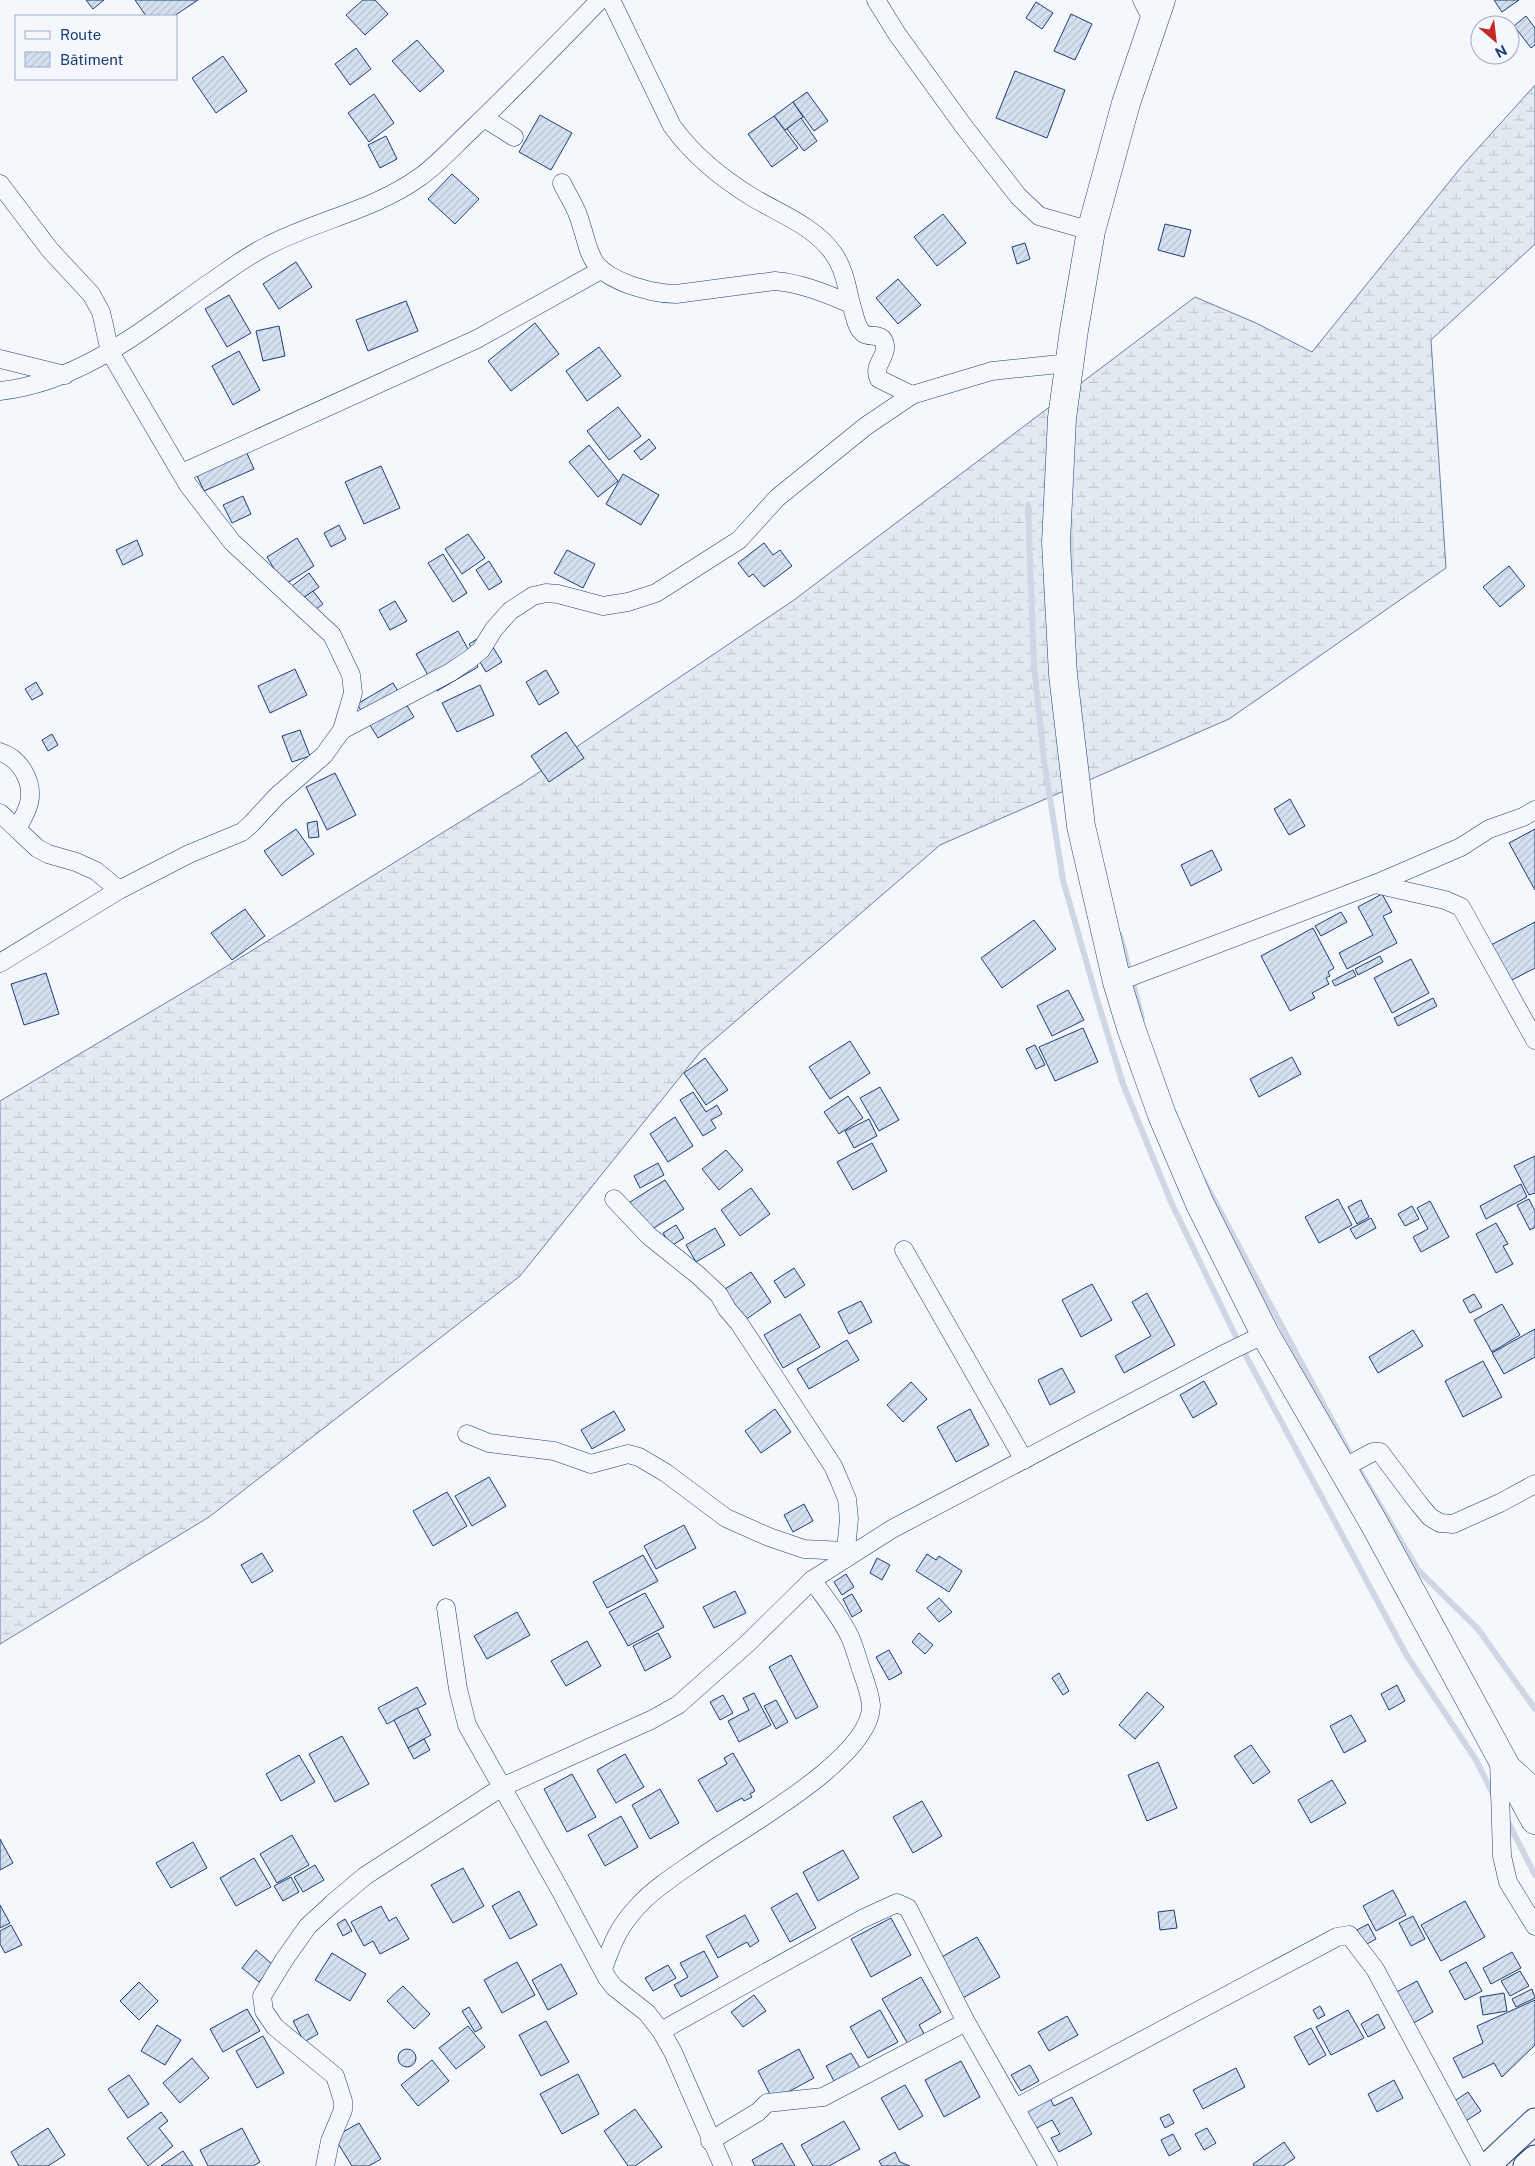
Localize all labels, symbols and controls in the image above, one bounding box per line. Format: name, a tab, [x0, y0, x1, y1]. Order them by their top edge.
legend	[15, 15, 178, 80]
north arrow	[1470, 15, 1520, 65]
text: Route	[60, 26, 101, 43]
text: N	[1493, 42, 1510, 61]
text: Bâtiment	[60, 51, 123, 68]

